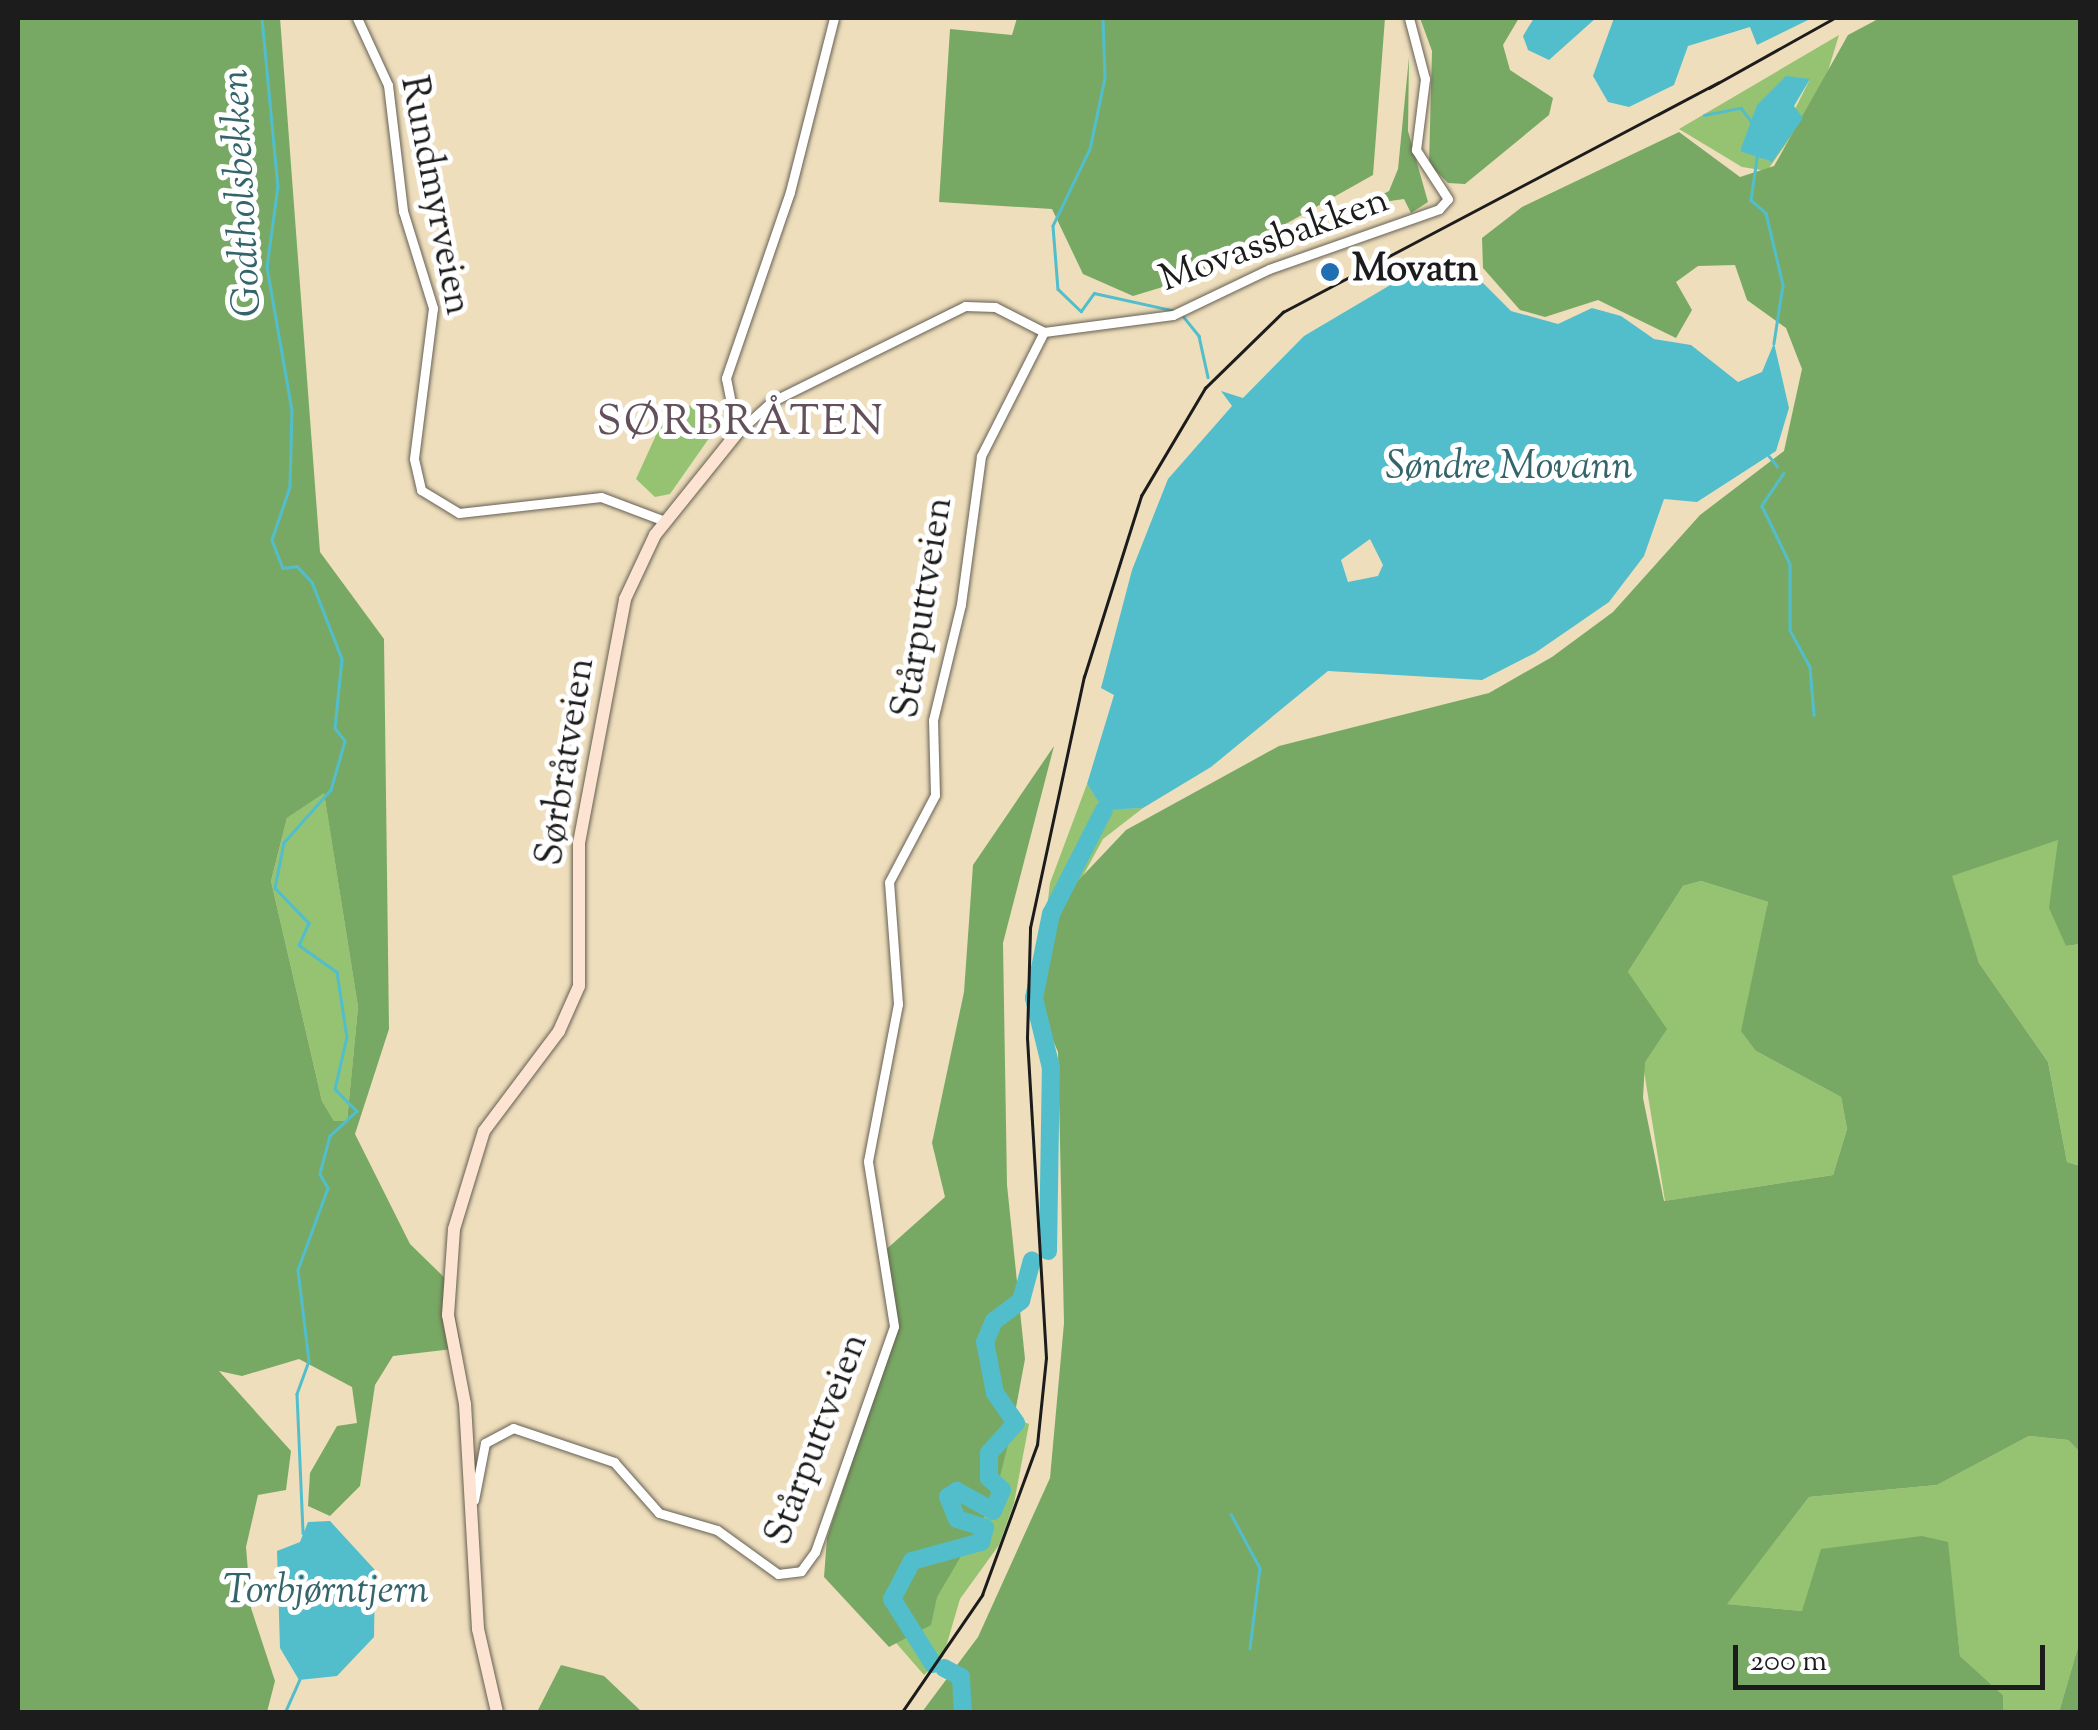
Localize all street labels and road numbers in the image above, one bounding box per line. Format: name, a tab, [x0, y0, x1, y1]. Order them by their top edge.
street label: Rundmyrveien	[387, 73, 479, 319]
street label: Movassbakken	[1154, 180, 1396, 304]
street label: Stårputtveien	[885, 494, 965, 722]
street label: Sørbråtveien	[529, 655, 607, 869]
street label: Stårputtveien	[758, 1328, 880, 1552]

